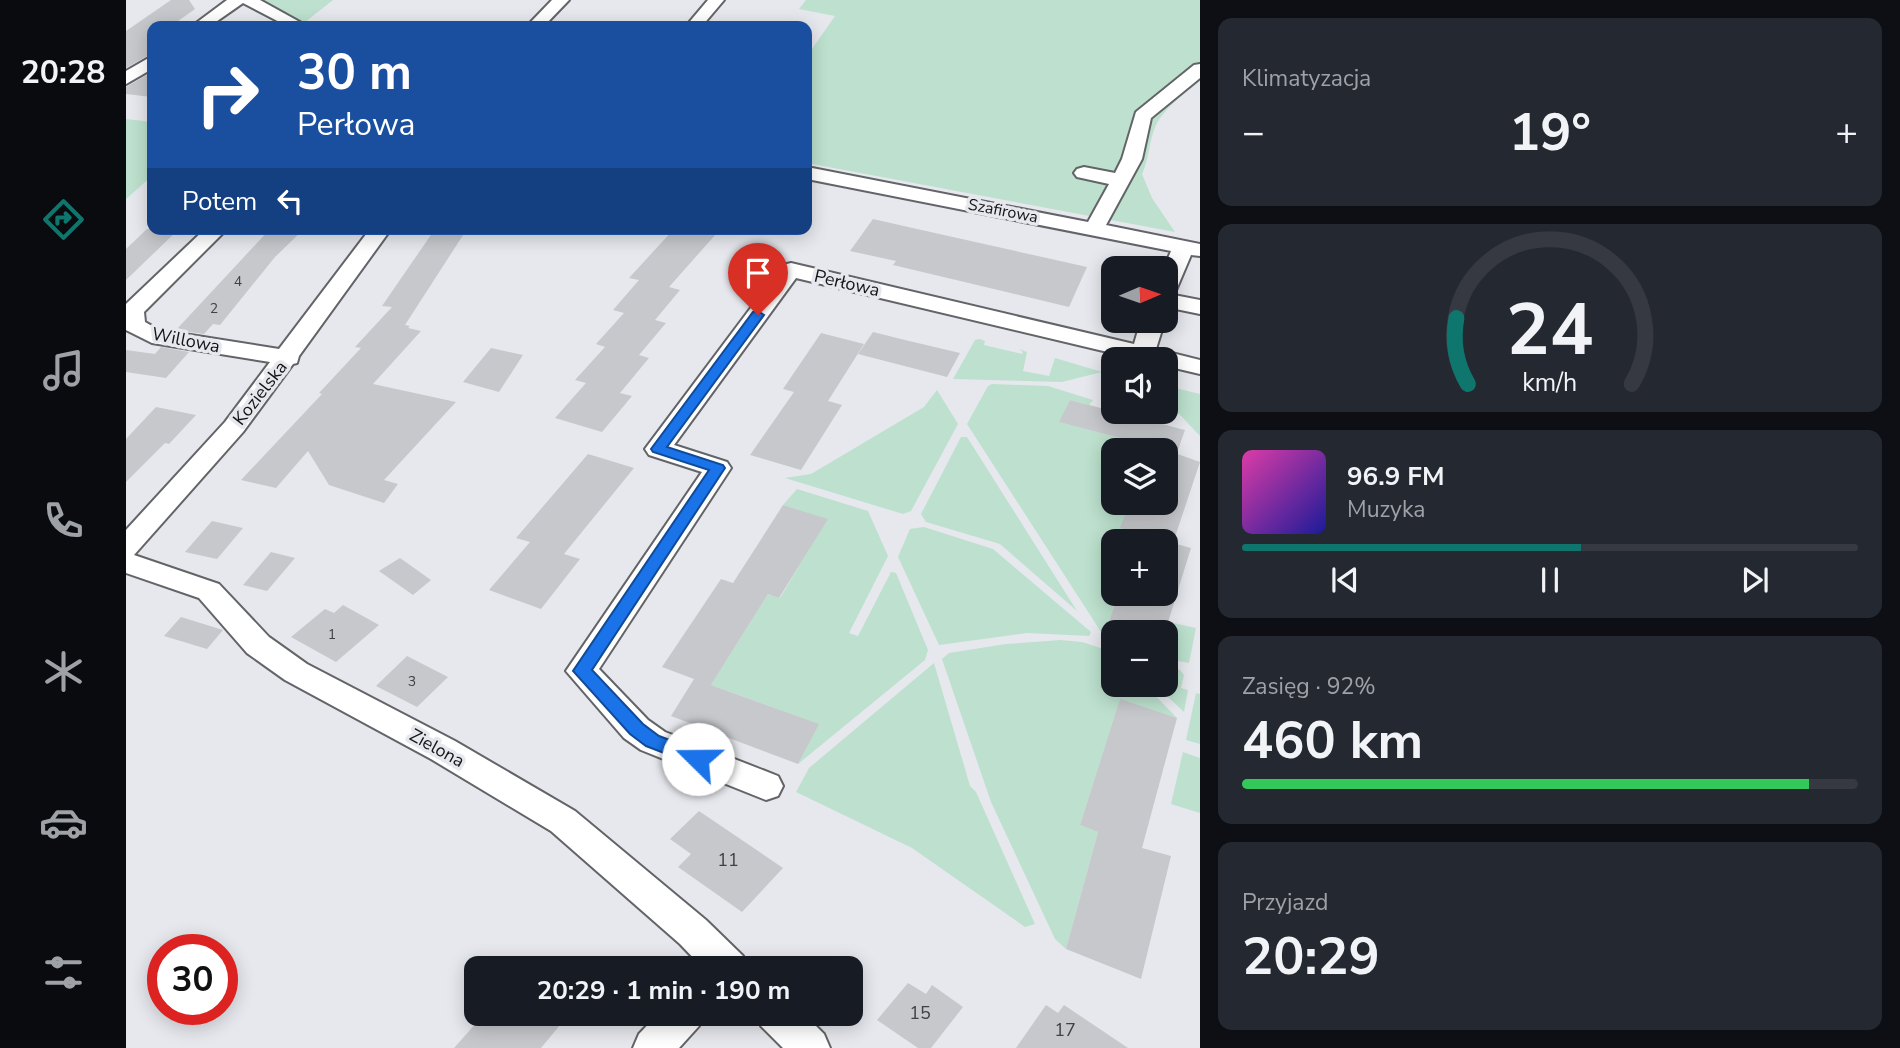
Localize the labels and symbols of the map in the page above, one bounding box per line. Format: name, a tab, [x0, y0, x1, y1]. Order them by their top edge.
street label: Szafirowa	[966, 193, 1040, 229]
pin	[728, 243, 788, 315]
north arrow	[1101, 256, 1178, 332]
street label: Perłowa	[812, 264, 882, 302]
house number: 4	[234, 272, 242, 291]
house number: 2	[210, 299, 218, 318]
street label: Willowa	[150, 322, 222, 358]
street label: Kozielska	[227, 356, 293, 430]
house number: 1	[328, 625, 336, 644]
house number: 3	[408, 672, 416, 691]
position arrow	[661, 722, 735, 796]
street label: Zielona	[405, 723, 469, 773]
house number: 11	[717, 848, 739, 872]
speed limit sign: 30	[147, 934, 238, 1025]
house number: 15	[909, 1001, 931, 1025]
house number: 17	[1054, 1018, 1076, 1042]

